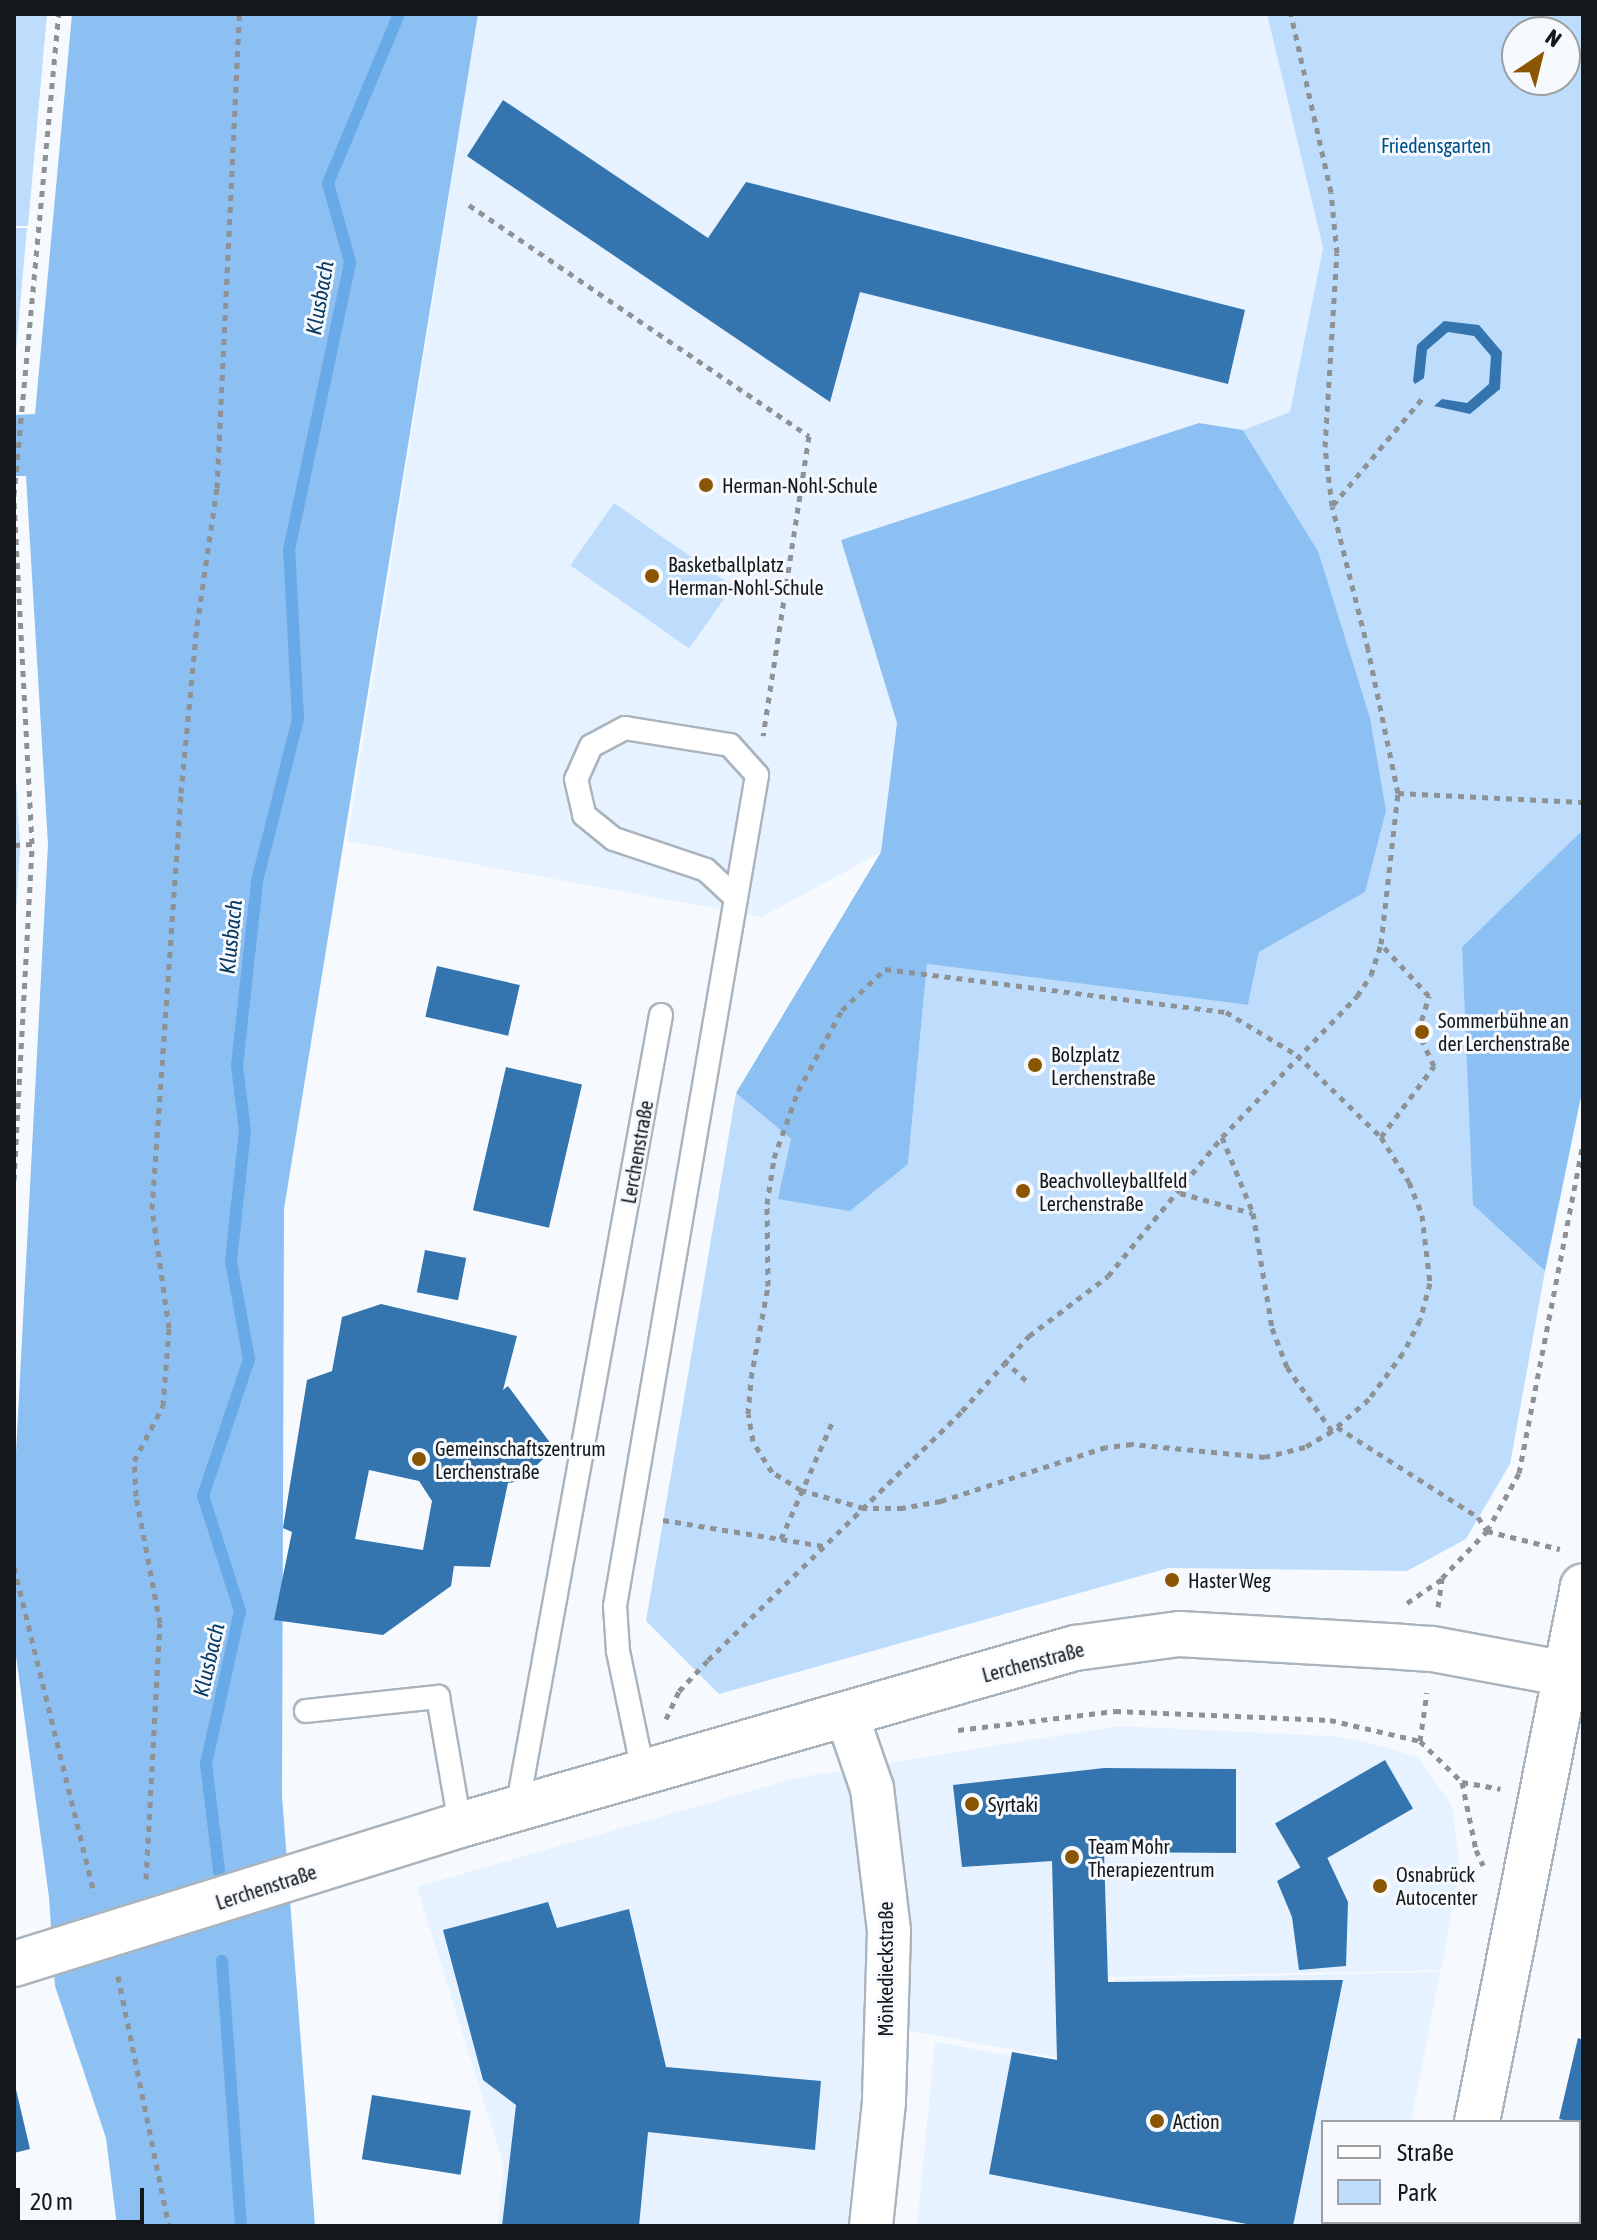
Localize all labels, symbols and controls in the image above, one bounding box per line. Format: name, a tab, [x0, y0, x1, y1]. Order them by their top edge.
north arrow	[1501, 16, 1581, 96]
text: N	[1541, 24, 1566, 52]
park label: Friedensgarten	[1381, 133, 1491, 157]
water label: Klusbach	[301, 259, 339, 337]
place label: Herman-Nohl-Schule	[722, 473, 878, 497]
marker: Herman-Nohl-Schule	[697, 476, 715, 494]
place label: Basketballplatz Herman-Nohl-Schule	[668, 552, 824, 599]
marker: Basketballplatz Herman-Nohl-Schule	[643, 567, 661, 585]
water label: Klusbach	[214, 899, 248, 975]
place label: Sommerbühne an der Lerchenstraße	[1438, 1008, 1570, 1055]
marker: Sommerbühne an der Lerchenstraße	[1413, 1023, 1431, 1041]
place label: Bolzplatz Lerchenstraße	[1051, 1042, 1156, 1089]
marker: Bolzplatz Lerchenstraße	[1026, 1056, 1044, 1074]
street label: Lerchenstraße	[616, 1098, 658, 1206]
place label: Beachvolleyballfeld Lerchenstraße	[1039, 1168, 1187, 1215]
marker: Beachvolleyballfeld Lerchenstraße	[1014, 1182, 1032, 1200]
place label: Gemeinschaftszentrum Lerchenstraße	[435, 1436, 606, 1483]
marker: Gemeinschaftszentrum Lerchenstraße	[410, 1450, 428, 1468]
place label: Haster Weg	[1188, 1568, 1271, 1592]
marker: Haster Weg	[1163, 1571, 1181, 1589]
water label: Klusbach	[188, 1621, 230, 1699]
street label: Lerchenstraße	[979, 1637, 1087, 1687]
place label: Syrtaki	[988, 1792, 1038, 1816]
marker: Syrtaki	[963, 1795, 981, 1813]
place label: Team Mohr Therapiezentrum	[1088, 1834, 1215, 1881]
marker: Team Mohr Therapiezentrum	[1063, 1848, 1081, 1866]
street label: Lerchenstraße	[213, 1859, 319, 1915]
place label: Osnabrück Autocenter	[1396, 1862, 1477, 1909]
marker: Osnabrück Autocenter	[1371, 1877, 1389, 1895]
street label: Mönkedieckstraße	[873, 1901, 897, 2037]
place label: Action	[1173, 2109, 1220, 2133]
marker: Action	[1148, 2112, 1166, 2130]
legend	[1321, 2120, 1581, 2224]
text: Straße	[1397, 2139, 1454, 2166]
scale bar	[20, 2172, 148, 2222]
text: Park	[1397, 2179, 1437, 2206]
text: 20 m	[30, 2188, 73, 2215]

